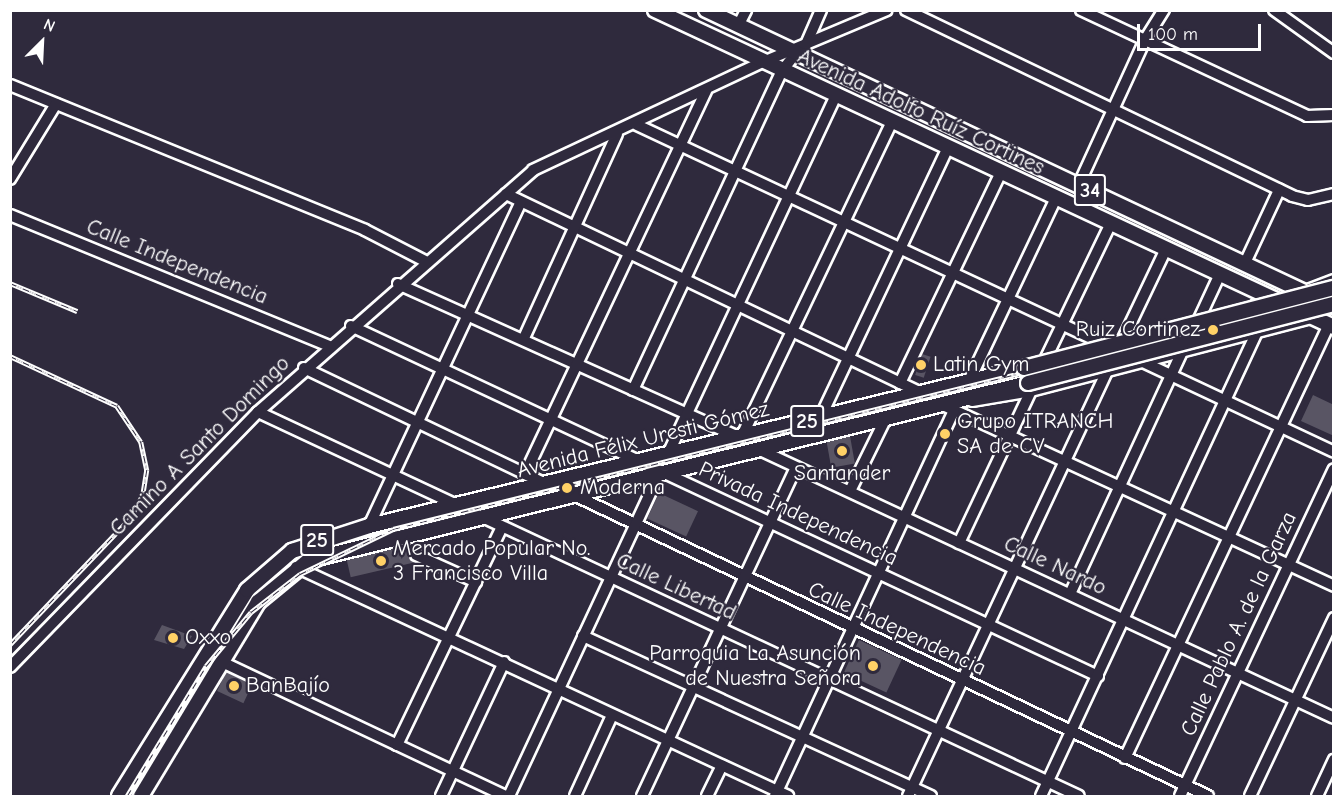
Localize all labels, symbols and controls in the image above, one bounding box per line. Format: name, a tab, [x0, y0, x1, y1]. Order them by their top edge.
north arrow	[12, 12, 72, 72]
scale bar	[1140, 12, 1264, 50]
text: N	[41, 15, 58, 36]
text: 100 m	[1148, 24, 1198, 45]
street label: Avenida Adolfo Ruíz Cortines	[793, 43, 1049, 181]
road number: 34	[1074, 172, 1106, 208]
street label: Calle Independencia	[83, 214, 271, 310]
place label: Ruiz Cortinez	[1076, 317, 1200, 343]
marker: Ruiz Cortinez	[1204, 321, 1222, 339]
street label: Camino A Santo Domingo	[104, 350, 296, 542]
place label: Latin Gym	[933, 352, 1030, 378]
marker: Latin Gym	[914, 358, 928, 372]
street label: Avenida Félix Uresti Gómez	[514, 396, 772, 484]
road number: 25	[789, 403, 825, 439]
place label: Grupo ITRANCH SA de CV	[957, 408, 1113, 460]
marker: Grupo ITRANCH SA de CV	[938, 427, 952, 441]
marker: Santander	[835, 444, 849, 458]
street label: Privada Independencia	[694, 456, 902, 572]
place label: Santander	[794, 461, 890, 487]
place label: Moderna	[580, 475, 665, 501]
marker: Moderna	[558, 479, 576, 497]
street label: Calle Pablo A. de la Garza	[1175, 508, 1303, 740]
road number: 25	[299, 522, 335, 558]
street label: Calle Nardo	[1000, 531, 1110, 601]
place label: Mercado Popular No. 3 Francisco Villa	[393, 535, 590, 586]
street label: Calle Libertad	[612, 548, 740, 626]
marker: Mercado Popular No. 3 Francisco Villa	[374, 554, 388, 568]
street label: Calle Independencia	[804, 576, 990, 682]
place label: Oxxo	[185, 625, 231, 651]
marker: Oxxo	[166, 631, 180, 645]
place label: Parroquia La Asunción de Nuestra Señora	[649, 640, 861, 692]
marker: Parroquia La Asunción de Nuestra Señora	[866, 659, 880, 673]
place label: BanBajío	[246, 673, 330, 699]
marker: BanBajío	[227, 679, 241, 693]

